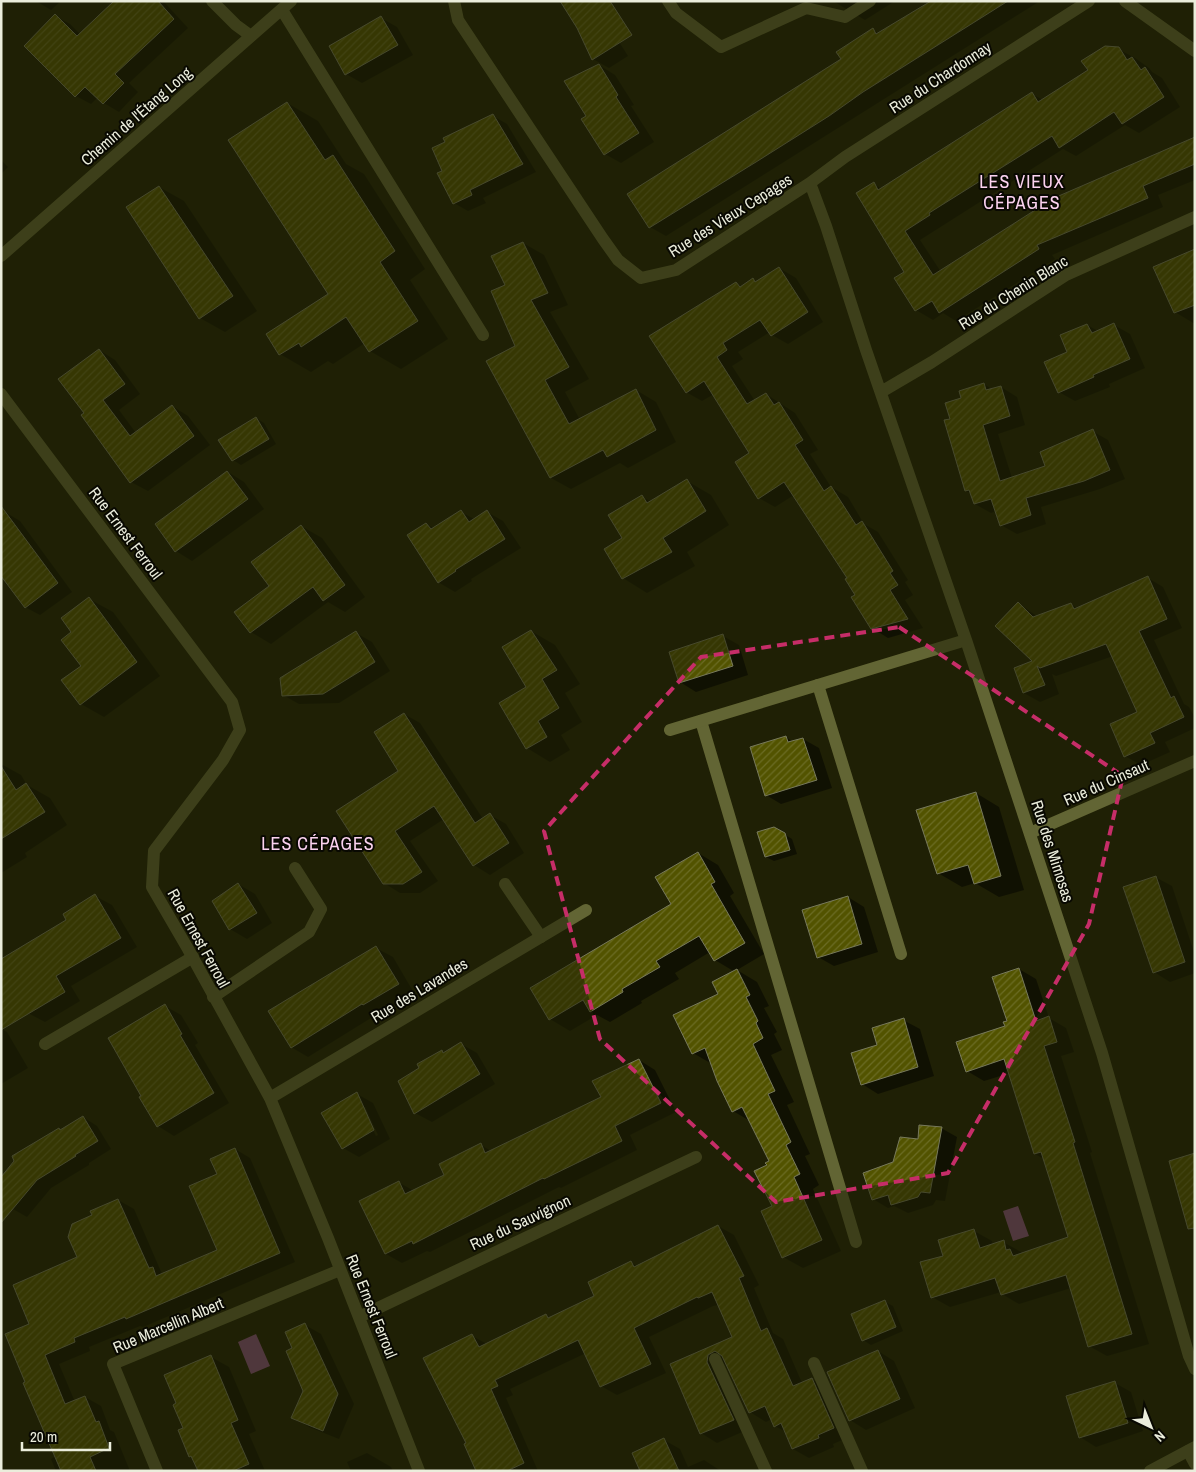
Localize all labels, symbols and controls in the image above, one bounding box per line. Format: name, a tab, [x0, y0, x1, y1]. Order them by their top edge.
street label: Rue du Chardonnay	[885, 36, 996, 118]
street label: Chemin de l'Étang Long	[76, 61, 197, 170]
street label: Rue des Vieux Cepages	[664, 168, 796, 262]
district label: LES VIEUX CÉPAGES	[979, 169, 1065, 215]
street label: Rue du Chenin Blanc	[954, 249, 1072, 334]
street label: Rue Ernest Ferroul	[84, 482, 168, 584]
street label: Rue du Cinsaut	[1060, 753, 1152, 811]
street label: Rue des Mimosas	[1026, 797, 1080, 905]
district label: LES CÉPAGES	[261, 831, 375, 856]
street label: Rue Ernest Ferroul	[163, 884, 235, 992]
street label: Rue des Lavandes	[366, 952, 472, 1028]
street label: Rue du Sauvignon	[466, 1189, 574, 1255]
street label: Rue Ernest Ferroul	[341, 1251, 403, 1361]
street label: Rue Marcellin Albert	[109, 1292, 227, 1358]
north arrow	[1126, 1402, 1176, 1452]
scale bar	[22, 1420, 110, 1452]
text: 20 m	[30, 1426, 57, 1447]
text: N	[1151, 1427, 1169, 1446]

